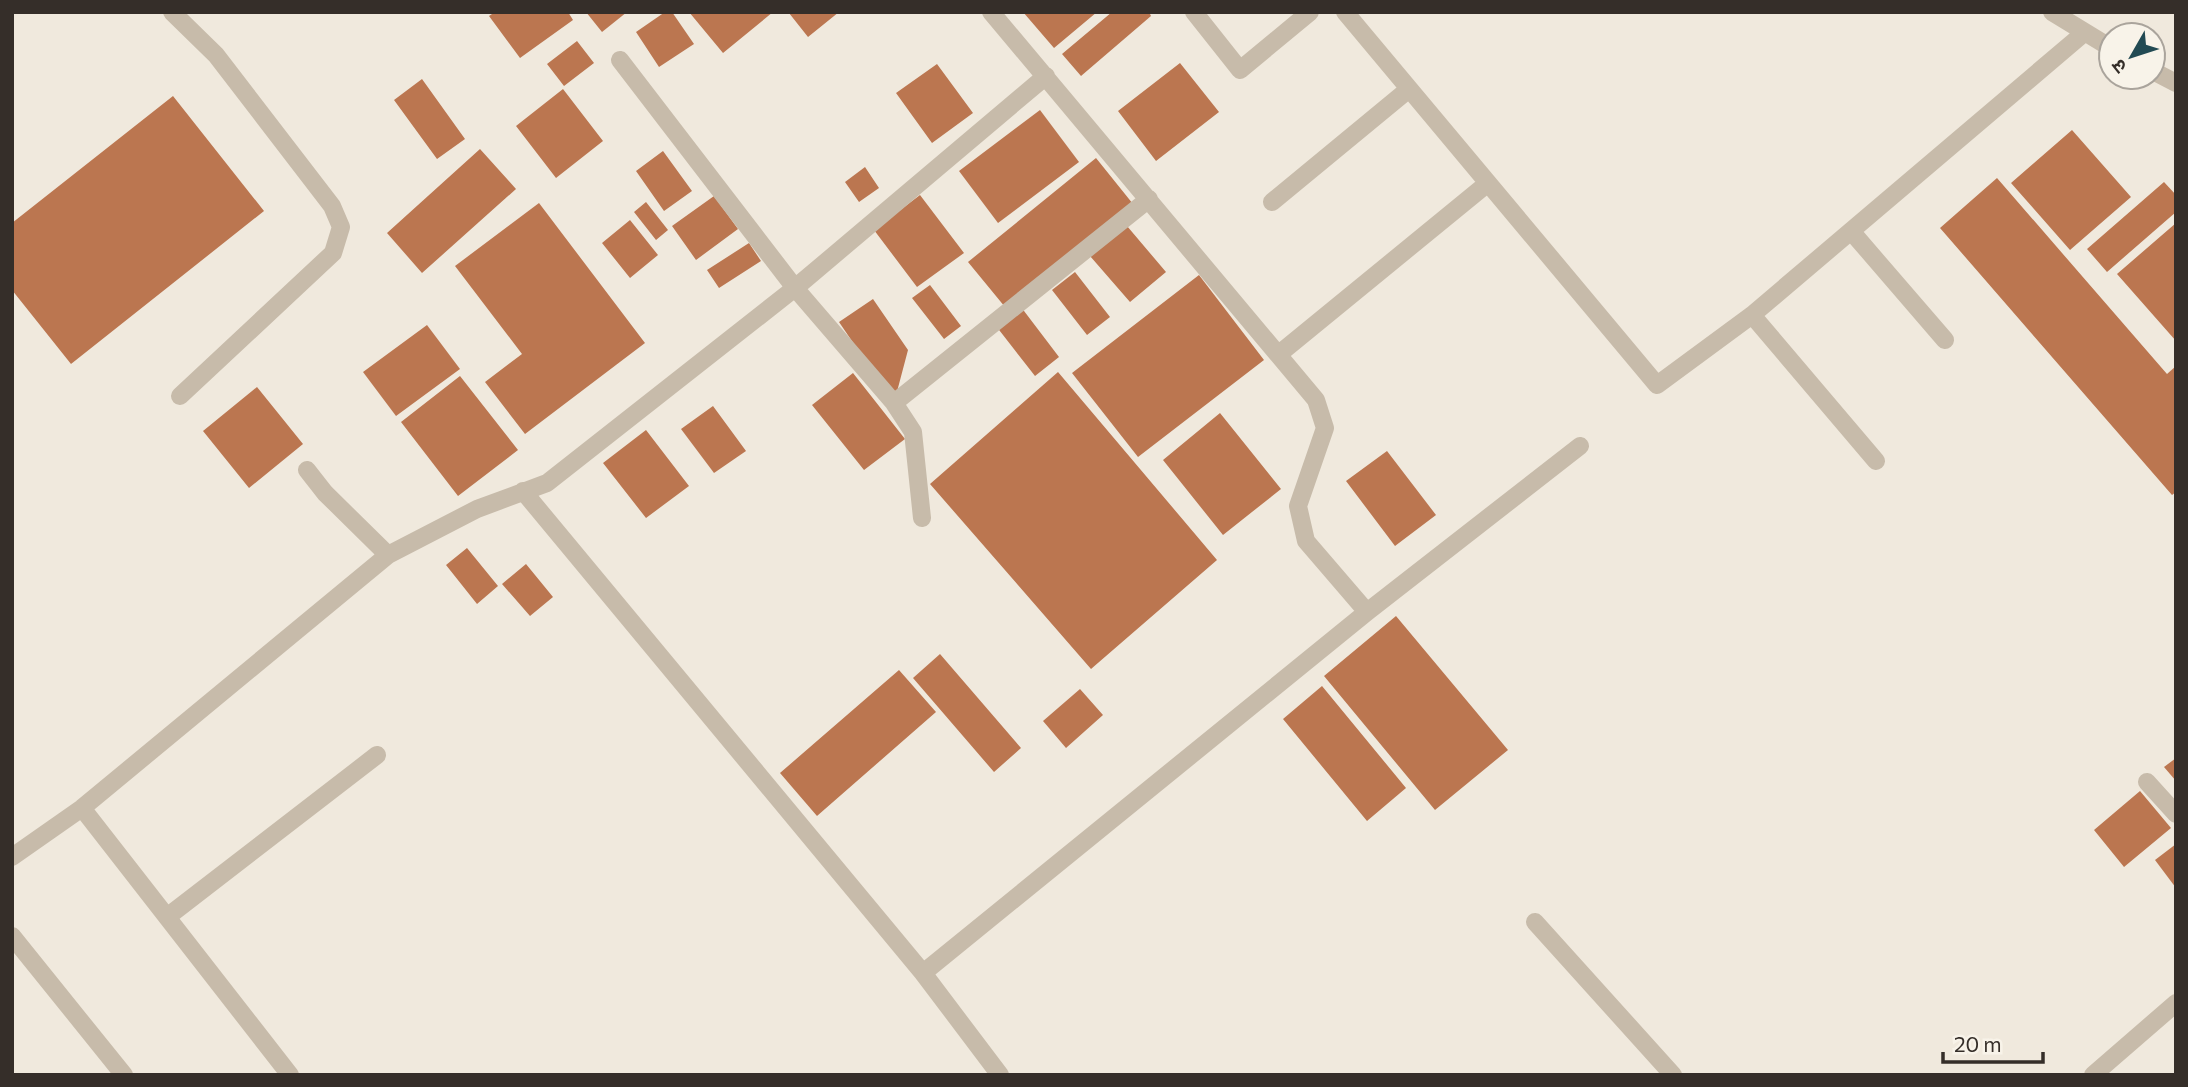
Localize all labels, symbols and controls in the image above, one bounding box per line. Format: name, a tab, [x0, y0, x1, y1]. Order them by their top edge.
north arrow	[2097, 21, 2167, 91]
text: उ	[2105, 55, 2131, 79]
scale bar	[1943, 1020, 2043, 1064]
text: 20 m	[1954, 1031, 2002, 1056]

